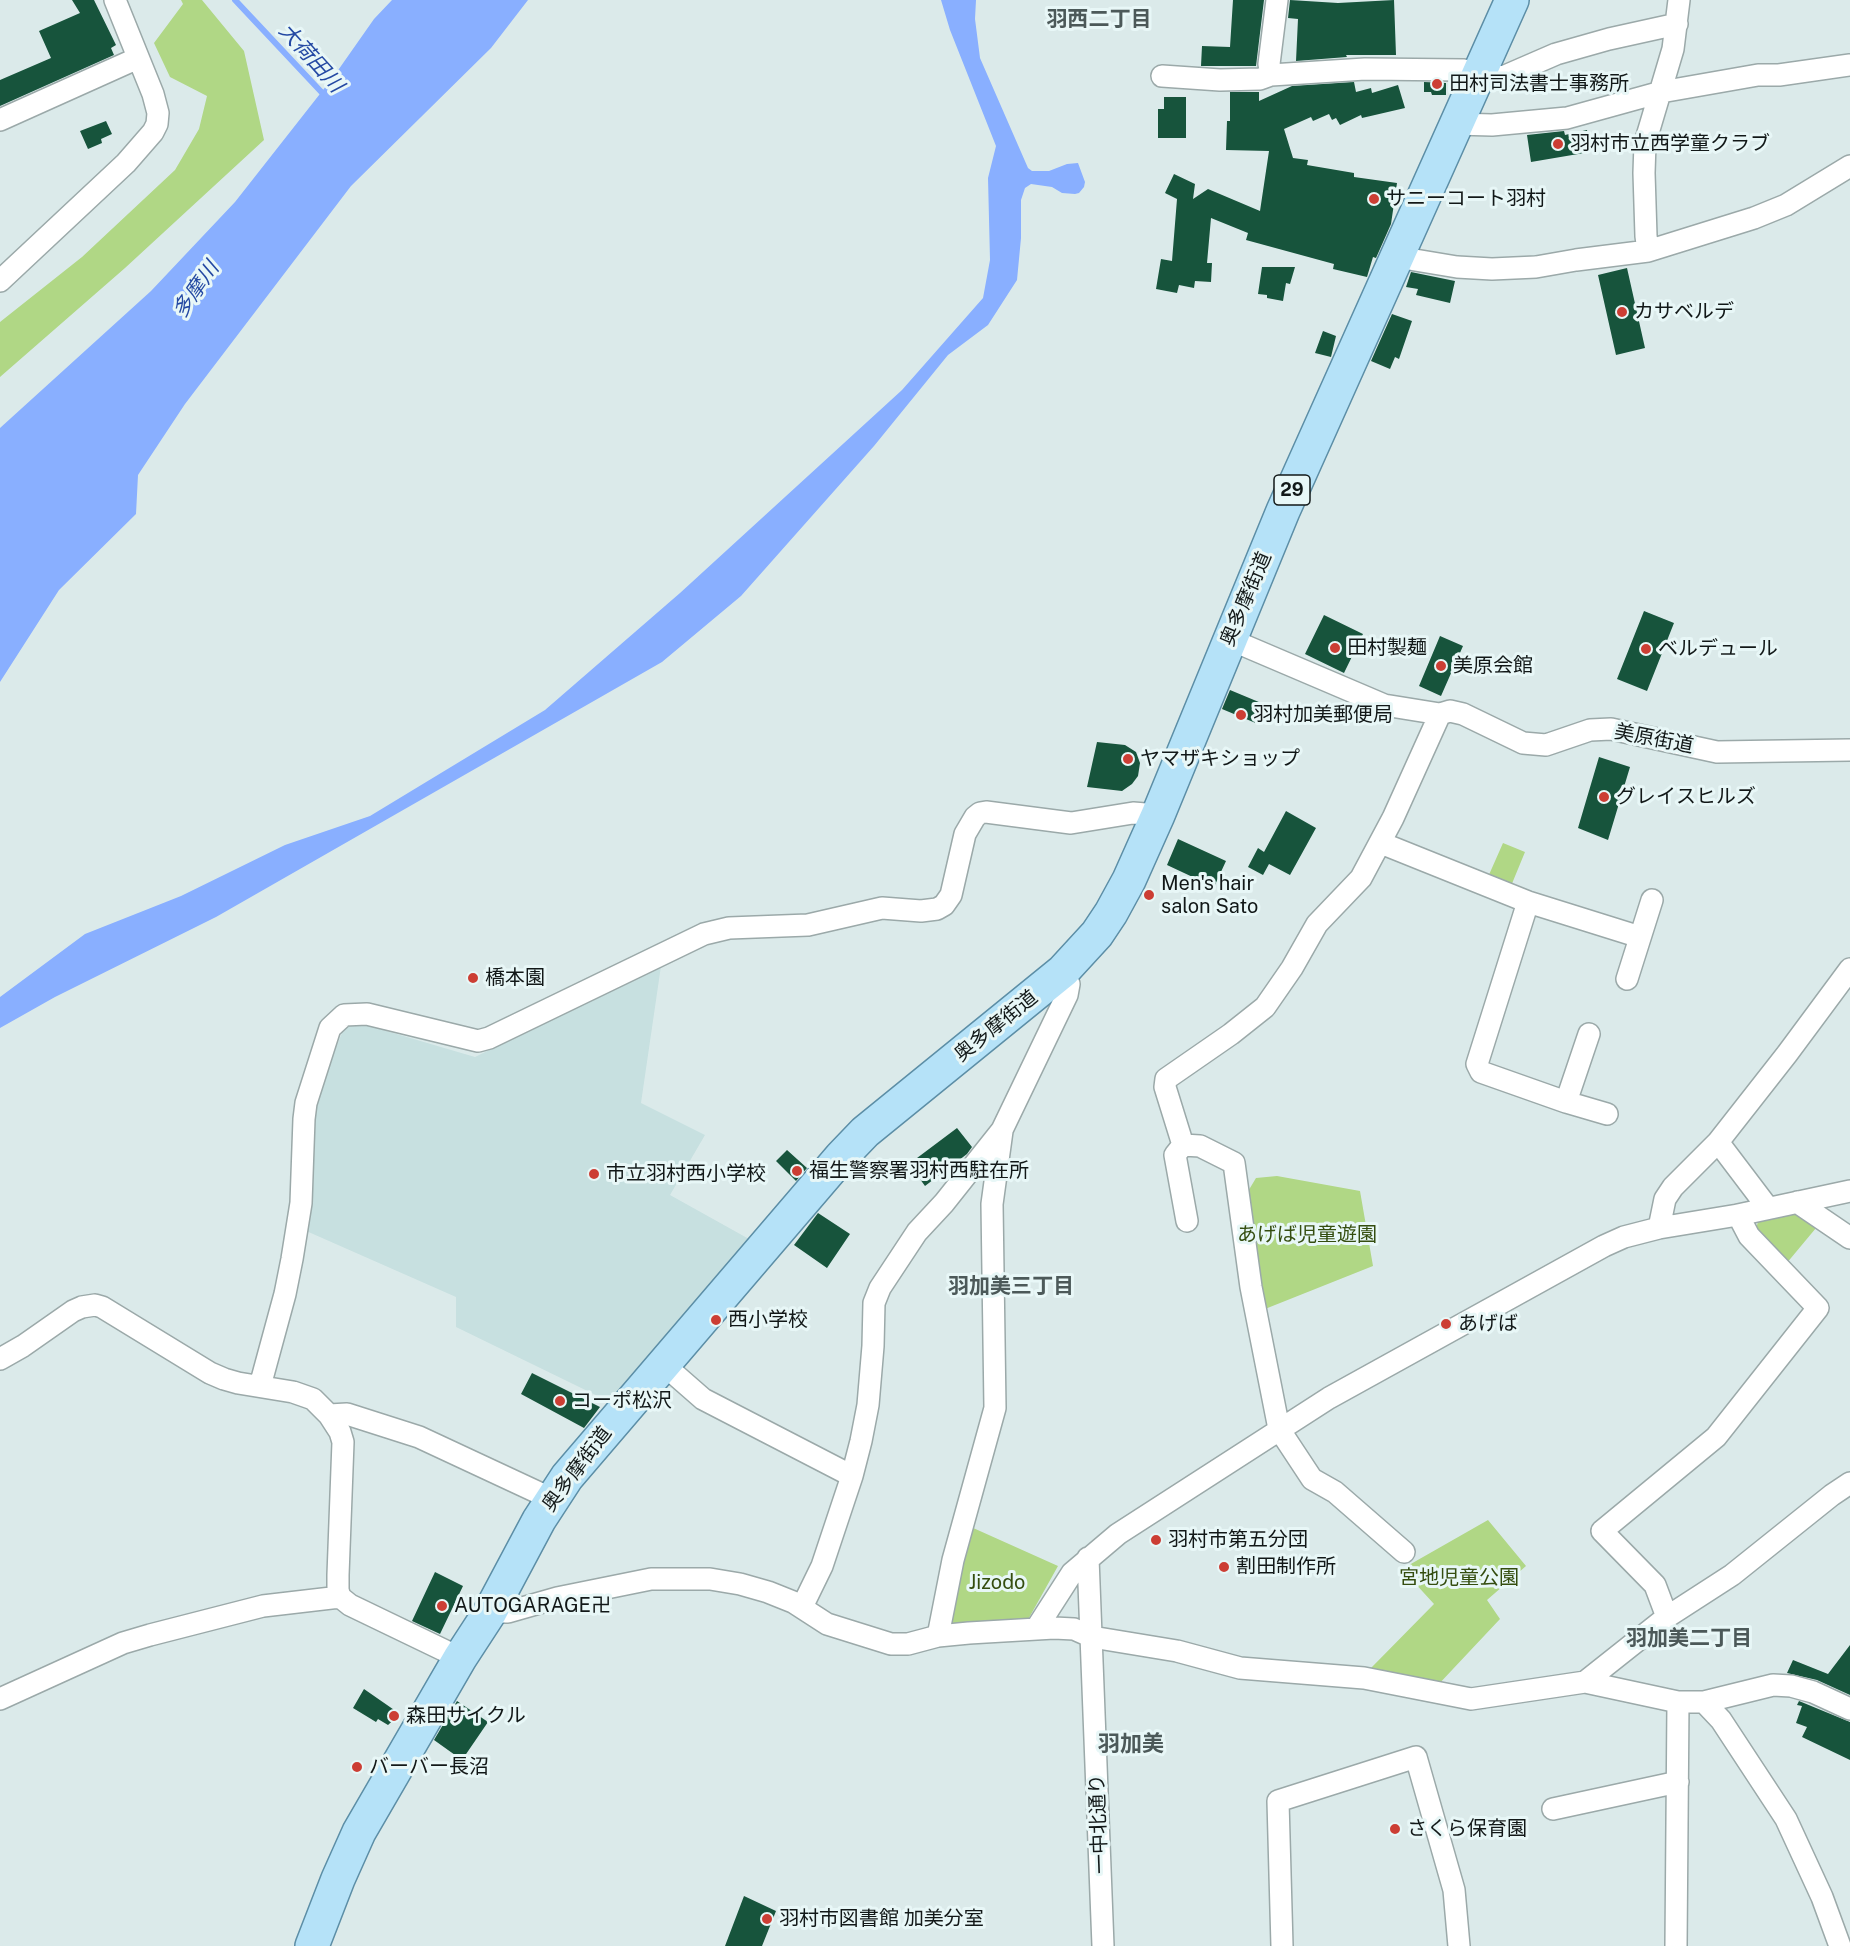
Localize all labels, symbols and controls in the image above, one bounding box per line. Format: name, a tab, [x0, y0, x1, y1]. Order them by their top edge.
district label: 羽西二丁目	[1047, 7, 1151, 33]
water label: 大荷田川	[274, 18, 348, 98]
place label: 田村司法書士事務所	[1449, 72, 1629, 96]
marker: 田村司法書士事務所	[1430, 77, 1444, 91]
place label: 羽村市立西学童クラブ	[1570, 132, 1770, 156]
marker: 羽村市立西学童クラブ	[1551, 137, 1565, 151]
place label: サニーコート羽村	[1386, 187, 1546, 211]
marker: サニーコート羽村	[1367, 192, 1381, 206]
water label: 多摩川	[168, 257, 224, 323]
place label: カサベルデ	[1634, 300, 1734, 324]
marker: カサベルデ	[1615, 305, 1629, 319]
road number: 29	[1274, 475, 1310, 505]
street label: 奥多摩街道	[1215, 548, 1277, 650]
place label: 田村製麺	[1347, 636, 1427, 660]
place label: ベルデュール	[1658, 637, 1778, 661]
marker: 田村製麺	[1328, 641, 1342, 655]
marker: ベルデュール	[1639, 642, 1653, 656]
place label: 美原会館	[1453, 654, 1533, 678]
marker: 美原会館	[1434, 659, 1448, 673]
place label: 羽村加美郵便局	[1253, 703, 1393, 727]
marker: 羽村加美郵便局	[1234, 708, 1248, 722]
street label: 美原街道	[1612, 720, 1696, 758]
place label: ヤマザキショップ	[1140, 747, 1300, 771]
marker: ヤマザキショップ	[1121, 752, 1135, 766]
place label: グレイスヒルズ	[1616, 785, 1756, 809]
marker: グレイスヒルズ	[1597, 790, 1611, 804]
place label: Men's hair salon Sato	[1161, 872, 1258, 919]
marker: Men's hair salon Sato	[1142, 888, 1156, 902]
place label: 橋本園	[485, 966, 545, 990]
marker: 橋本園	[466, 971, 480, 985]
street label: 奥多摩街道	[950, 985, 1042, 1067]
place label: 福生警察署羽村西駐在所	[809, 1159, 1029, 1183]
place label: 市立羽村西小学校	[606, 1162, 766, 1186]
marker: 福生警察署羽村西駐在所	[790, 1164, 804, 1178]
marker: 市立羽村西小学校	[587, 1167, 601, 1181]
park label: あげば児童遊園	[1237, 1223, 1377, 1247]
district label: 羽加美三丁目	[948, 1274, 1074, 1300]
place label: 西小学校	[728, 1308, 808, 1332]
place label: あげば	[1458, 1312, 1518, 1336]
marker: 西小学校	[709, 1313, 723, 1327]
marker: あげば	[1439, 1317, 1453, 1331]
place label: コーポ松沢	[572, 1389, 672, 1413]
marker: コーポ松沢	[553, 1394, 567, 1408]
street label: 奥多摩街道	[537, 1422, 617, 1516]
place label: 羽村市第五分団	[1168, 1528, 1308, 1552]
marker: 羽村市第五分団	[1149, 1533, 1163, 1547]
place label: 割田制作所	[1236, 1555, 1336, 1579]
marker: 割田制作所	[1217, 1560, 1231, 1574]
park label: 宮地児童公園	[1399, 1566, 1519, 1590]
park label: Jizodo	[969, 1571, 1025, 1595]
place label: AUTOGARAGE卍	[454, 1594, 611, 1618]
marker: AUTOGARAGE卍	[435, 1599, 449, 1613]
district label: 羽加美二丁目	[1626, 1626, 1752, 1652]
place label: 森田サイクル	[406, 1704, 526, 1728]
marker: 森田サイクル	[387, 1709, 401, 1723]
district label: 羽加美	[1098, 1731, 1164, 1757]
place label: バーバー長沼	[369, 1755, 489, 1779]
marker: バーバー長沼	[350, 1760, 364, 1774]
street label: 一中北通り	[1085, 1774, 1113, 1874]
place label: さくら保育園	[1407, 1817, 1527, 1841]
marker: さくら保育園	[1388, 1822, 1402, 1836]
place label: 羽村市図書館 加美分室	[779, 1907, 984, 1931]
marker: 羽村市図書館 加美分室	[760, 1912, 774, 1926]

